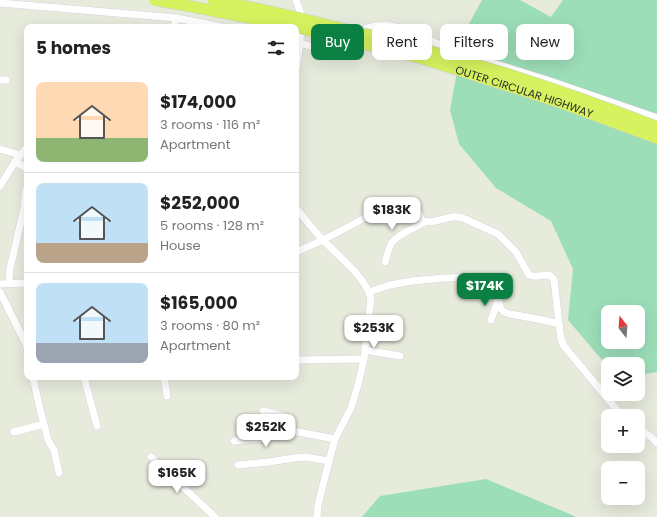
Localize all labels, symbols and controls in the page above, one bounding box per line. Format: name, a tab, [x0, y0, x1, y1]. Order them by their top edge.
chip: Buy	[311, 24, 364, 60]
chip: Rent	[372, 24, 432, 60]
chip: Filters	[440, 24, 508, 60]
chip: New	[516, 24, 574, 60]
text: 5 homes	[36, 36, 111, 60]
icon: filters	[265, 37, 287, 59]
street label: OUTER CIRCULAR HIGHWAY	[453, 61, 596, 122]
text: $174,000	[160, 90, 236, 114]
icon: home	[68, 98, 116, 146]
text: 3 rooms · 116 m²	[160, 115, 260, 134]
text: Apartment	[160, 135, 230, 154]
text: $252,000	[160, 191, 240, 215]
pin: $183K	[364, 197, 420, 231]
icon: home	[68, 199, 116, 247]
text: $183K	[373, 200, 411, 219]
text: 5 rooms · 128 m²	[160, 216, 264, 235]
text: House	[160, 236, 200, 255]
pin: $174K	[457, 273, 513, 307]
text: $174K	[466, 276, 504, 295]
text: $165,000	[160, 291, 238, 315]
icon: home	[68, 299, 116, 347]
north arrow	[601, 305, 645, 349]
map controls	[601, 305, 645, 505]
pin: $253K	[346, 315, 402, 349]
text: 3 rooms · 80 m²	[160, 316, 260, 335]
text: $253K	[353, 318, 395, 337]
text: Apartment	[160, 336, 230, 355]
button: layers	[601, 357, 645, 401]
button: +	[601, 409, 645, 453]
pin: $252K	[238, 414, 294, 448]
text: $252K	[246, 417, 286, 436]
pin: $165K	[149, 460, 205, 494]
button: −	[601, 461, 645, 505]
text: $165K	[157, 463, 197, 482]

